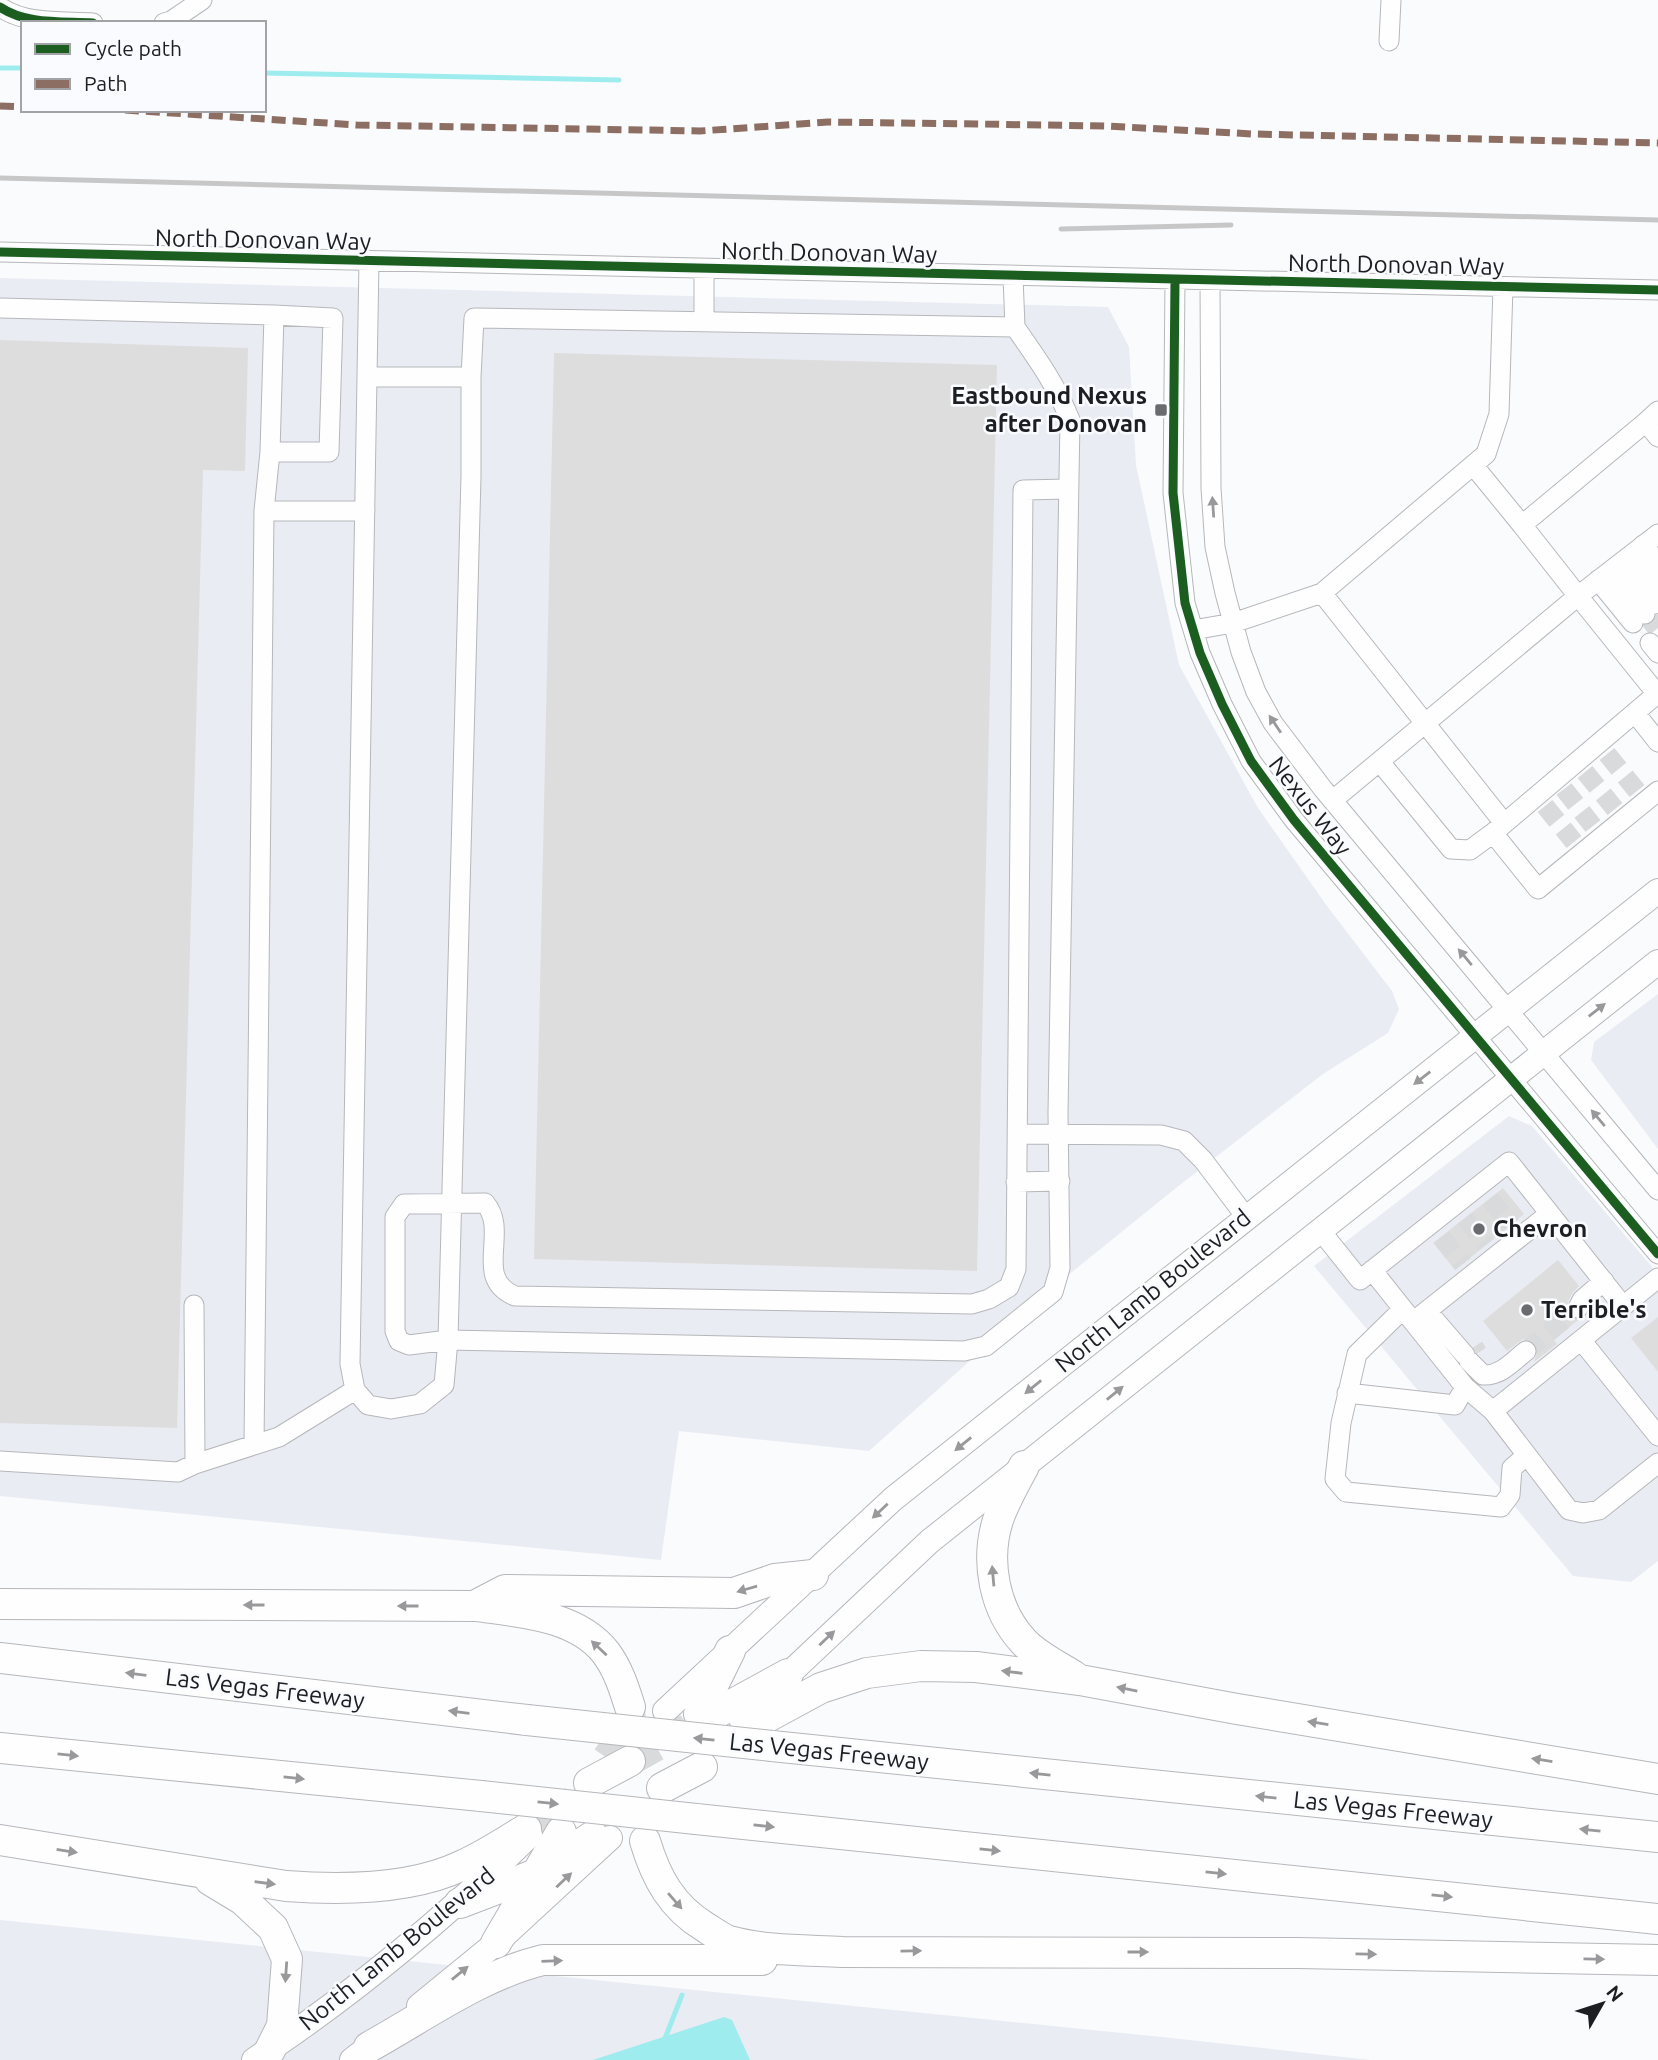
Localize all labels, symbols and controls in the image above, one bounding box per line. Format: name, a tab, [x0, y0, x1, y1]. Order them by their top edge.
legend	[21, 21, 266, 112]
text: Cycle path	[84, 36, 182, 60]
text: Path	[84, 71, 127, 95]
street label: North Donovan Way	[155, 224, 372, 255]
street label: North Donovan Way	[721, 237, 938, 268]
street label: North Donovan Way	[1288, 249, 1505, 280]
place label: Eastbound Nexus after Donovan	[951, 382, 1147, 437]
marker: Eastbound Nexus after Donovan	[1153, 402, 1169, 418]
one-way arrow	[1207, 496, 1218, 518]
one-way arrow	[1268, 714, 1281, 733]
street label: Nexus Way	[1264, 751, 1358, 861]
one-way arrow	[1457, 948, 1472, 966]
one-way arrow	[1588, 1003, 1606, 1018]
one-way arrow	[1414, 1070, 1432, 1085]
one-way arrow	[1591, 1109, 1606, 1126]
street label: North Lamb Boulevard	[1050, 1204, 1256, 1378]
place label: Chevron	[1493, 1215, 1587, 1242]
marker: Chevron	[1471, 1221, 1487, 1237]
place label: Terrible's	[1541, 1296, 1647, 1323]
marker: Terrible's	[1519, 1302, 1535, 1318]
one-way arrow	[1025, 1380, 1043, 1395]
one-way arrow	[1107, 1386, 1124, 1401]
one-way arrow	[954, 1436, 972, 1451]
one-way arrow	[872, 1503, 889, 1519]
one-way arrow	[987, 1564, 998, 1586]
one-way arrow	[736, 1585, 757, 1595]
one-way arrow	[243, 1599, 265, 1611]
one-way arrow	[397, 1600, 419, 1611]
one-way arrow	[818, 1631, 835, 1647]
one-way arrow	[591, 1640, 608, 1656]
street label: Las Vegas Freeway	[164, 1663, 367, 1714]
one-way arrow	[1001, 1666, 1023, 1677]
one-way arrow	[125, 1669, 147, 1680]
one-way arrow	[1116, 1683, 1138, 1694]
one-way arrow	[448, 1706, 470, 1717]
one-way arrow	[1307, 1717, 1329, 1728]
street label: Las Vegas Freeway	[728, 1728, 931, 1775]
one-way arrow	[693, 1733, 715, 1744]
one-way arrow	[57, 1750, 79, 1761]
one-way arrow	[1531, 1754, 1553, 1765]
one-way arrow	[1029, 1768, 1051, 1779]
one-way arrow	[283, 1772, 305, 1783]
street label: Las Vegas Freeway	[1292, 1786, 1495, 1833]
one-way arrow	[1255, 1791, 1277, 1802]
one-way arrow	[538, 1798, 560, 1809]
one-way arrow	[753, 1821, 775, 1832]
one-way arrow	[1579, 1824, 1601, 1835]
one-way arrow	[979, 1845, 1001, 1856]
one-way arrow	[56, 1846, 78, 1857]
street label: North Lamb Boulevard	[294, 1862, 500, 2036]
one-way arrow	[1205, 1868, 1227, 1879]
one-way arrow	[555, 1872, 573, 1888]
one-way arrow	[254, 1877, 276, 1888]
one-way arrow	[1432, 1891, 1454, 1902]
one-way arrow	[667, 1893, 682, 1910]
one-way arrow	[900, 1945, 922, 1957]
one-way arrow	[1127, 1946, 1149, 1958]
one-way arrow	[1356, 1948, 1378, 1960]
one-way arrow	[1583, 1953, 1605, 1965]
one-way arrow	[541, 1955, 563, 1966]
one-way arrow	[280, 1961, 291, 1983]
one-way arrow	[452, 1966, 469, 1981]
north arrow	[1567, 1969, 1637, 2039]
text: N	[1602, 1981, 1628, 2006]

